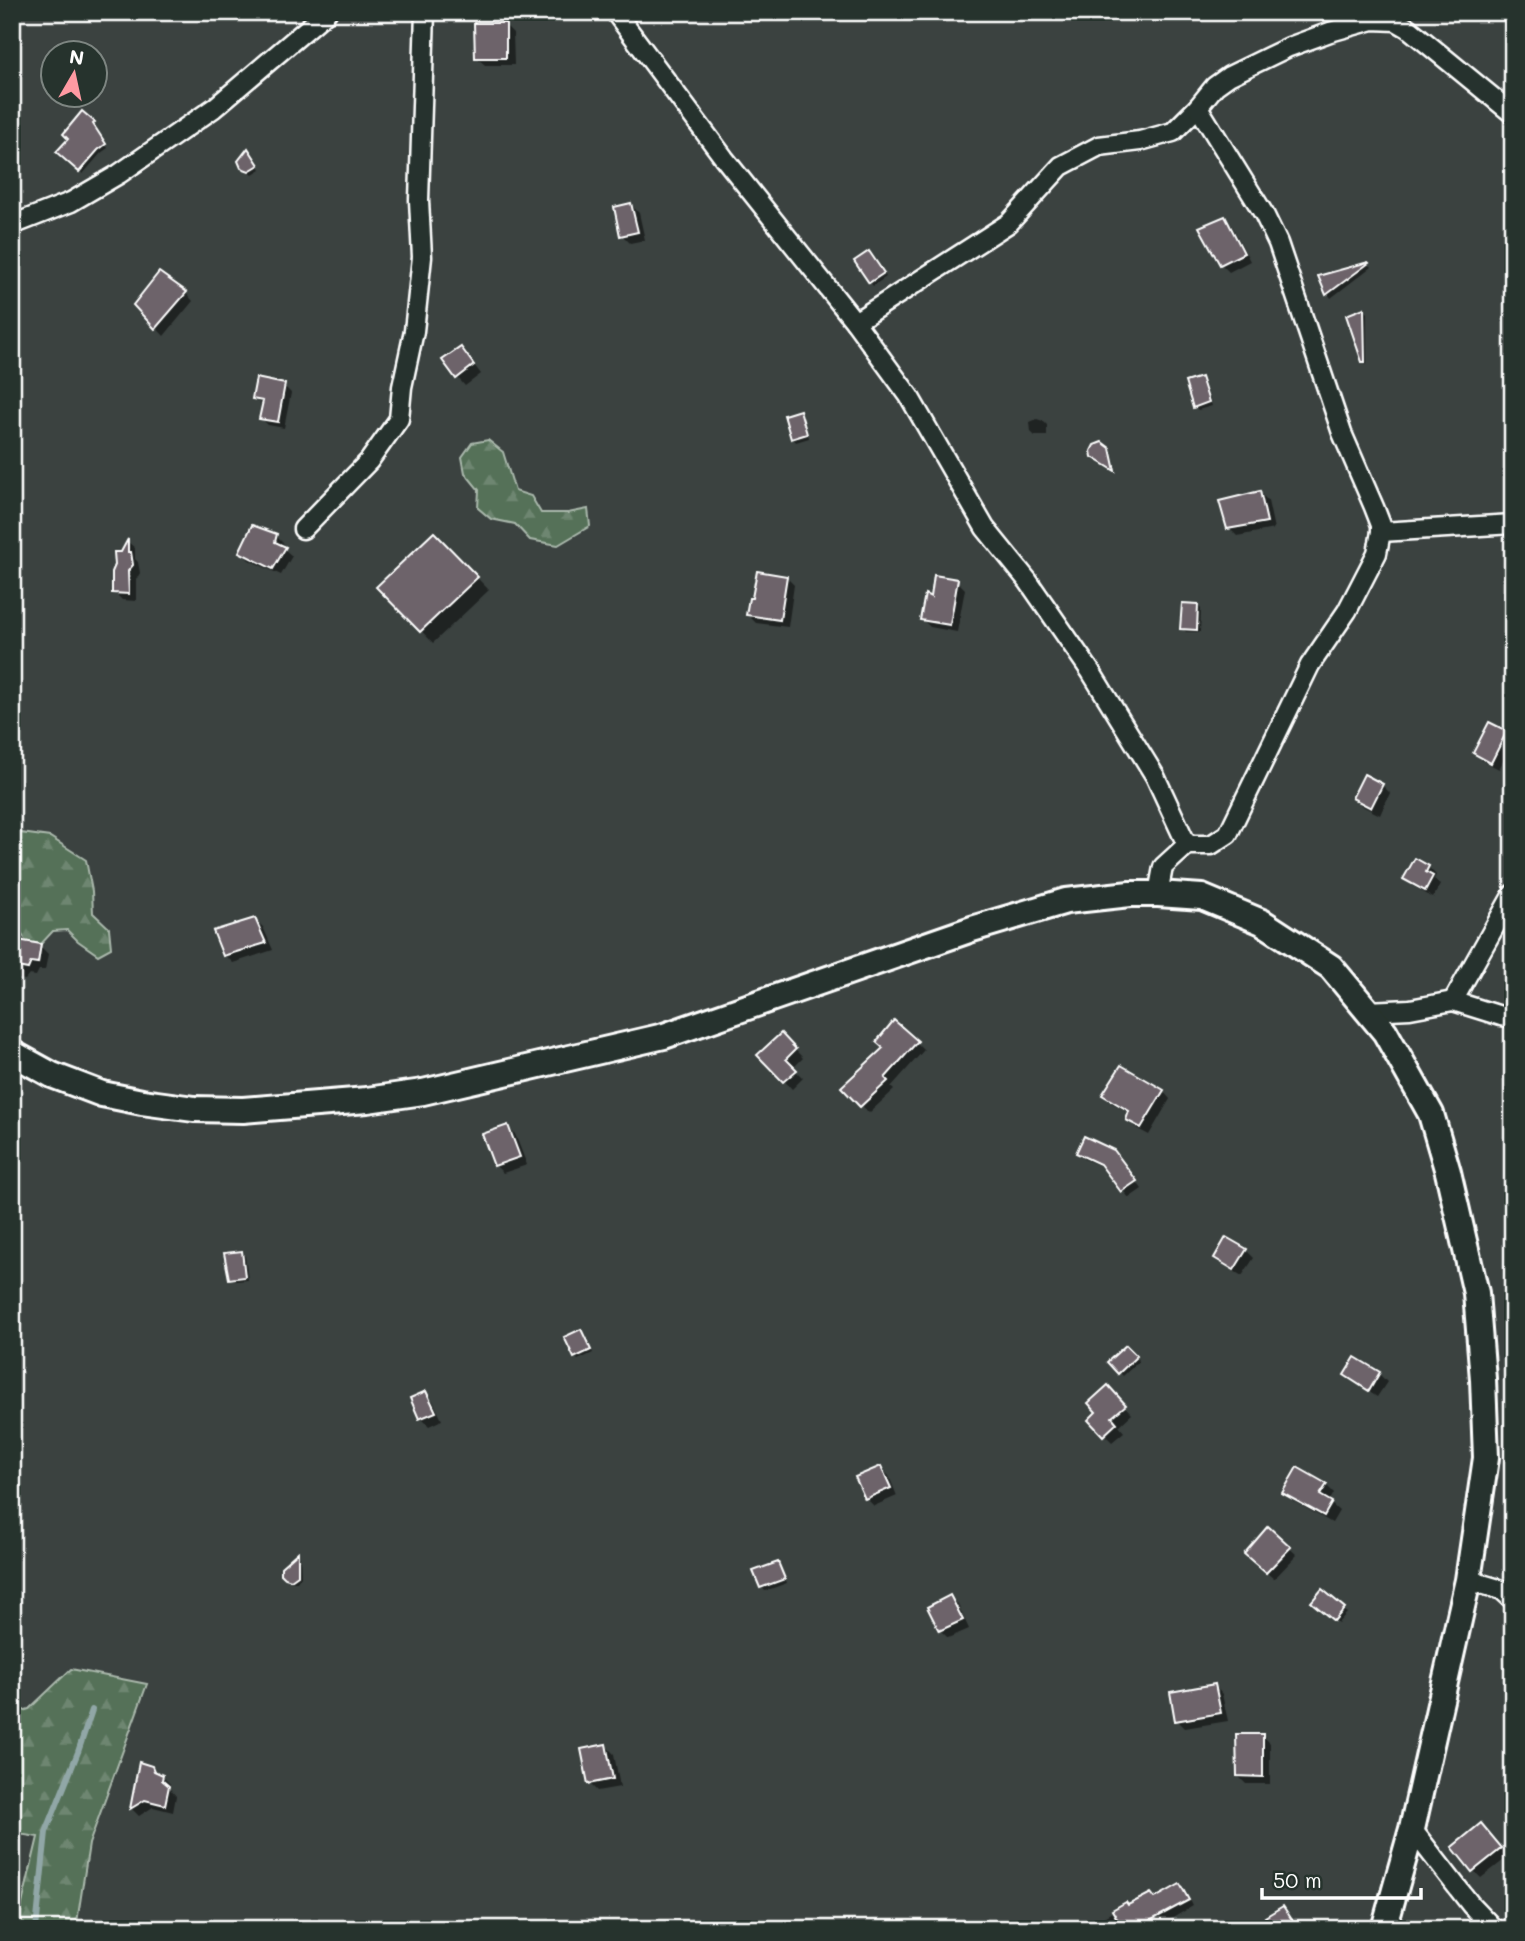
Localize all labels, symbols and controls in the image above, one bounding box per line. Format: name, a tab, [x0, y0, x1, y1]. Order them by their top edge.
north arrow	[38, 38, 108, 108]
text: N	[68, 43, 86, 70]
scale bar	[1262, 1857, 1422, 1901]
text: 50 m	[1273, 1866, 1322, 1893]

